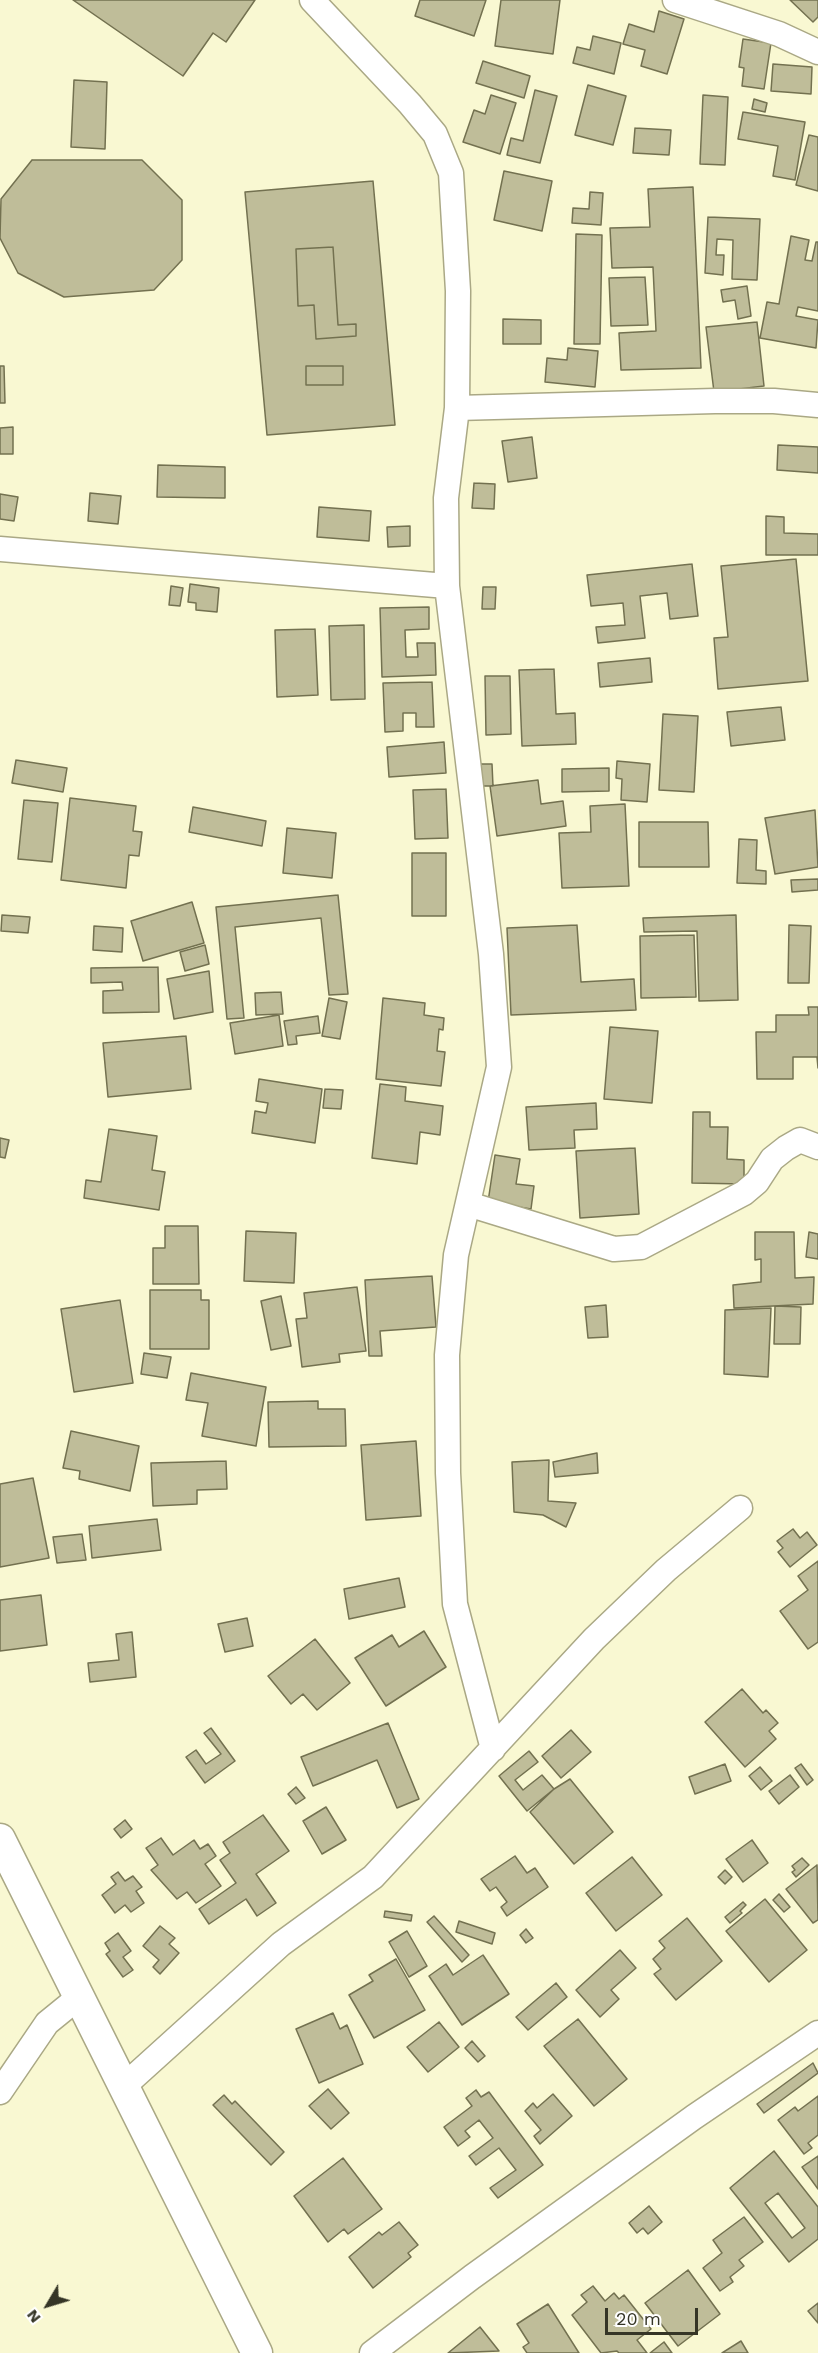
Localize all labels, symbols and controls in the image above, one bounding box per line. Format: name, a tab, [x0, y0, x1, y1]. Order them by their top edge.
north arrow	[18, 2275, 78, 2335]
scale bar	[608, 2296, 701, 2334]
text: N	[22, 2306, 45, 2327]
text: 20 m	[616, 2308, 661, 2329]

